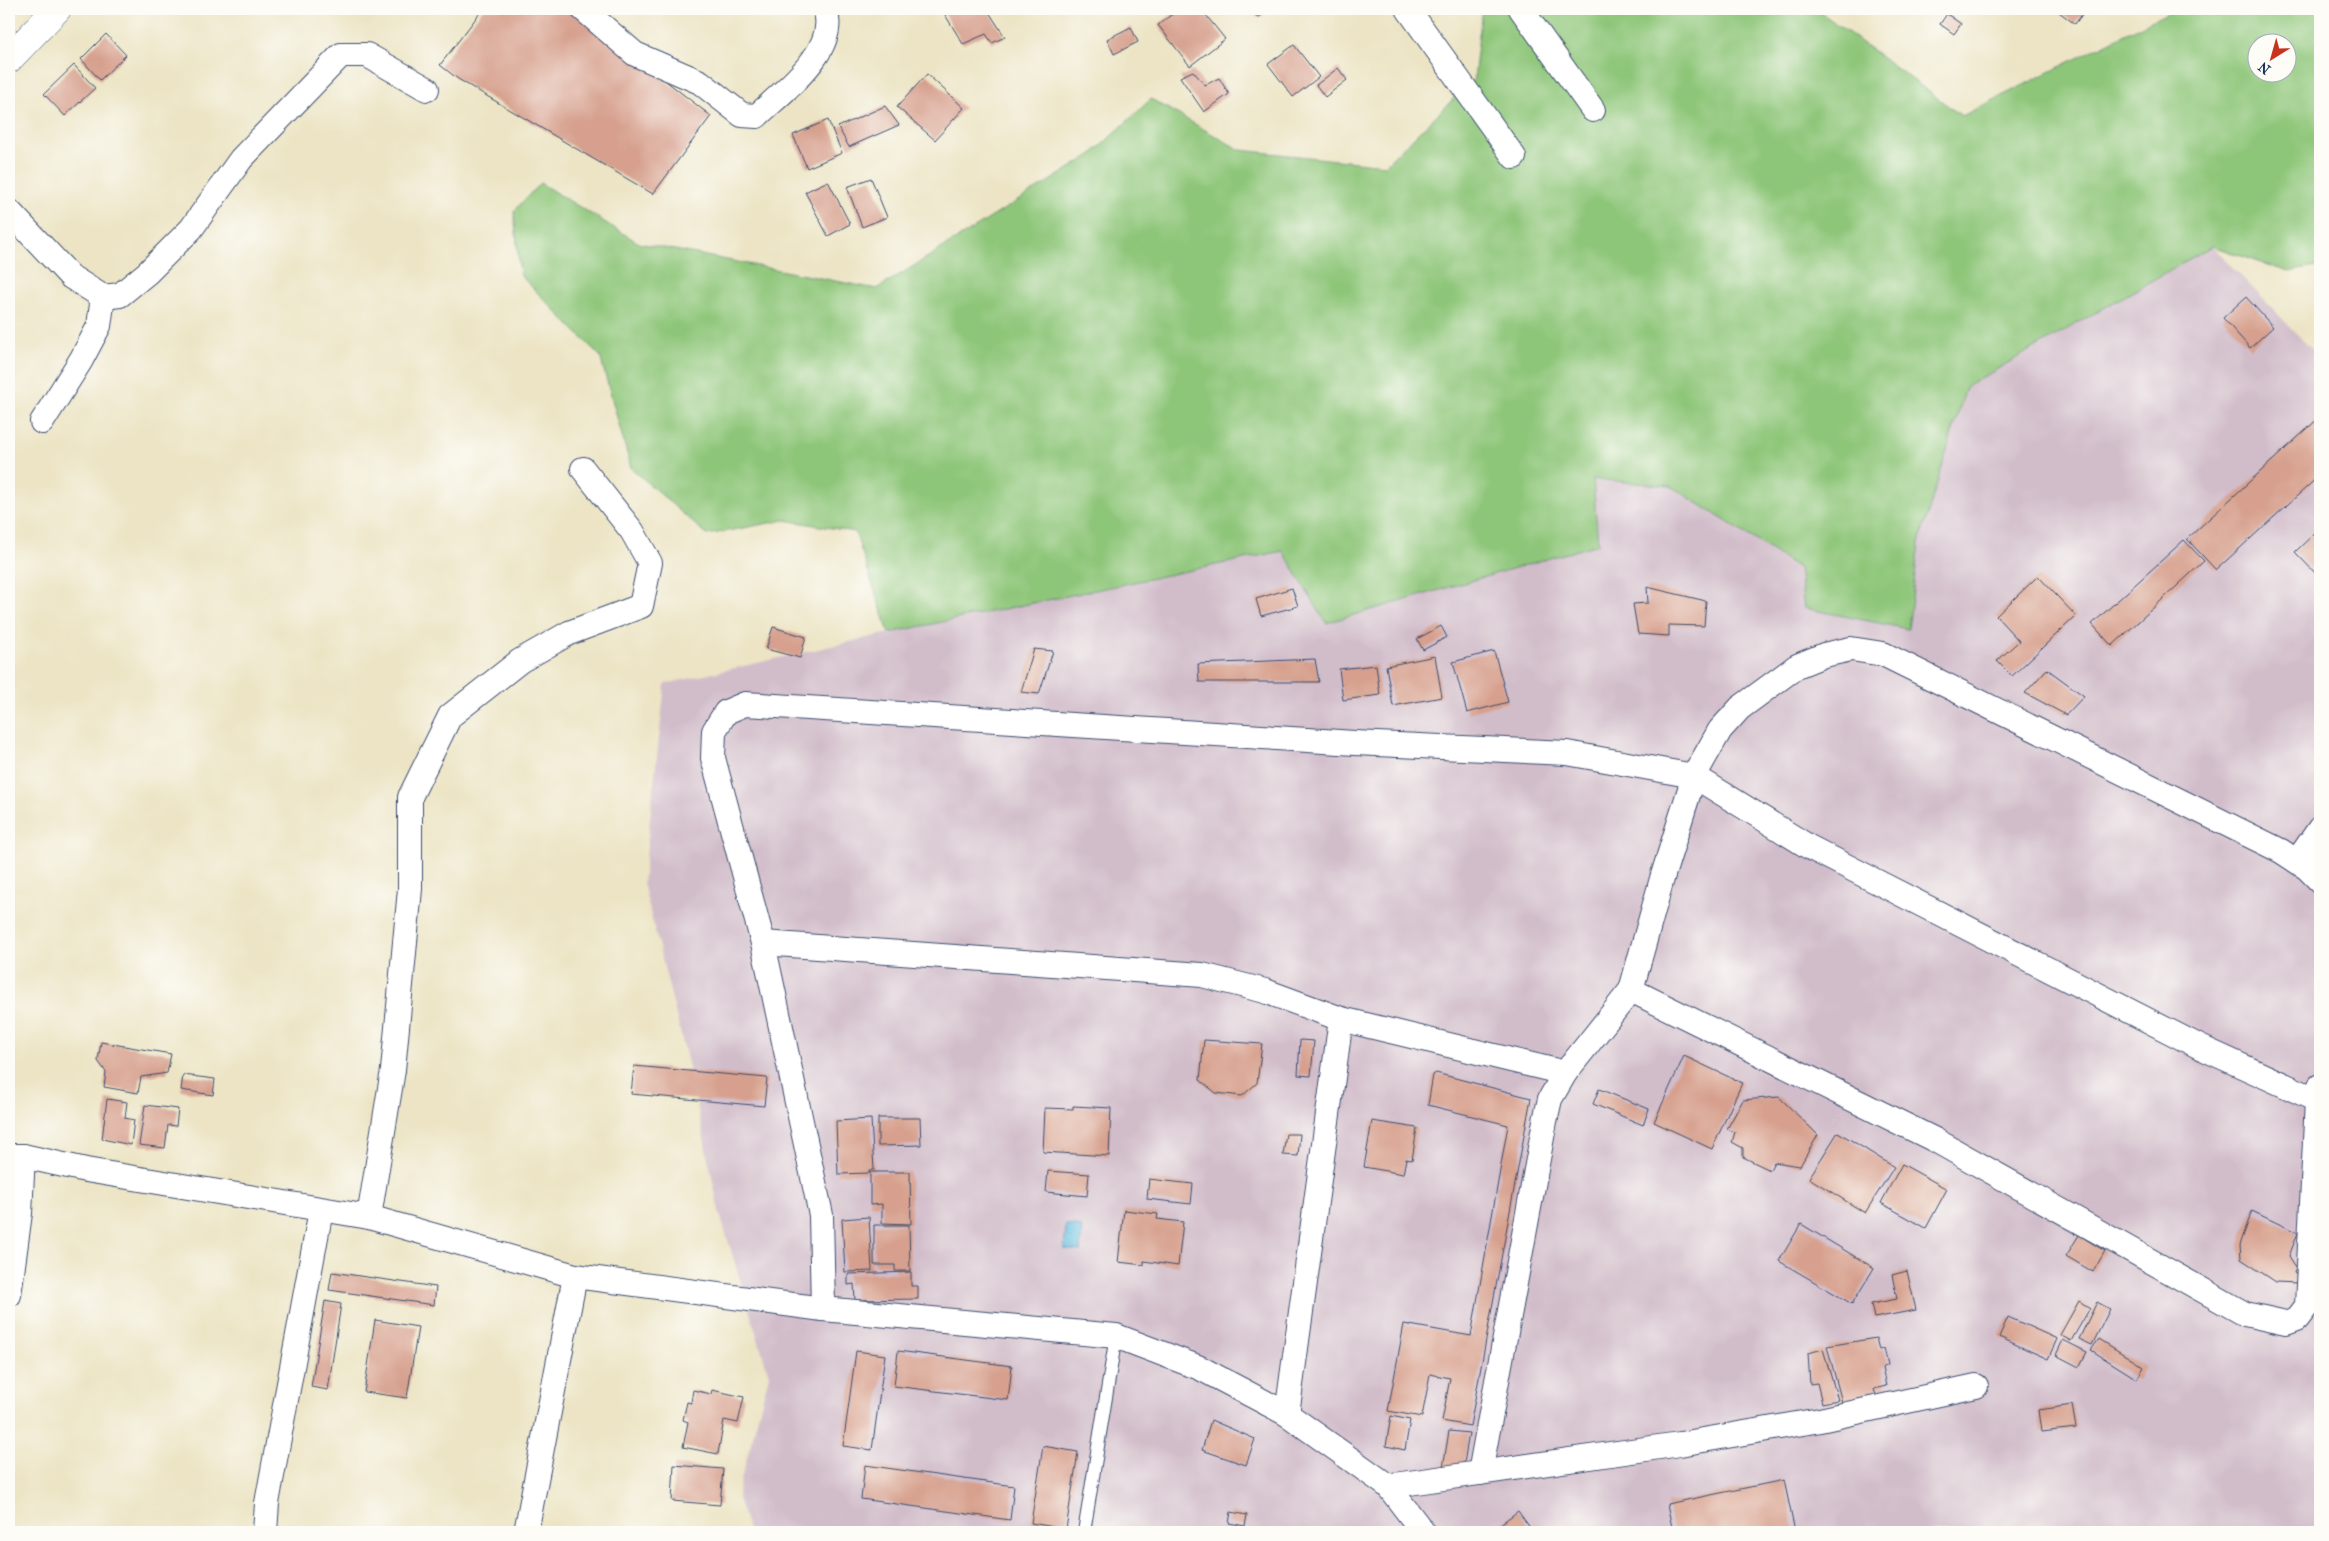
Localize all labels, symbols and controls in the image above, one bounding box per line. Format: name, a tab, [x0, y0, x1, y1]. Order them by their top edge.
north arrow	[2246, 32, 2296, 82]
text: N	[2255, 58, 2274, 78]

